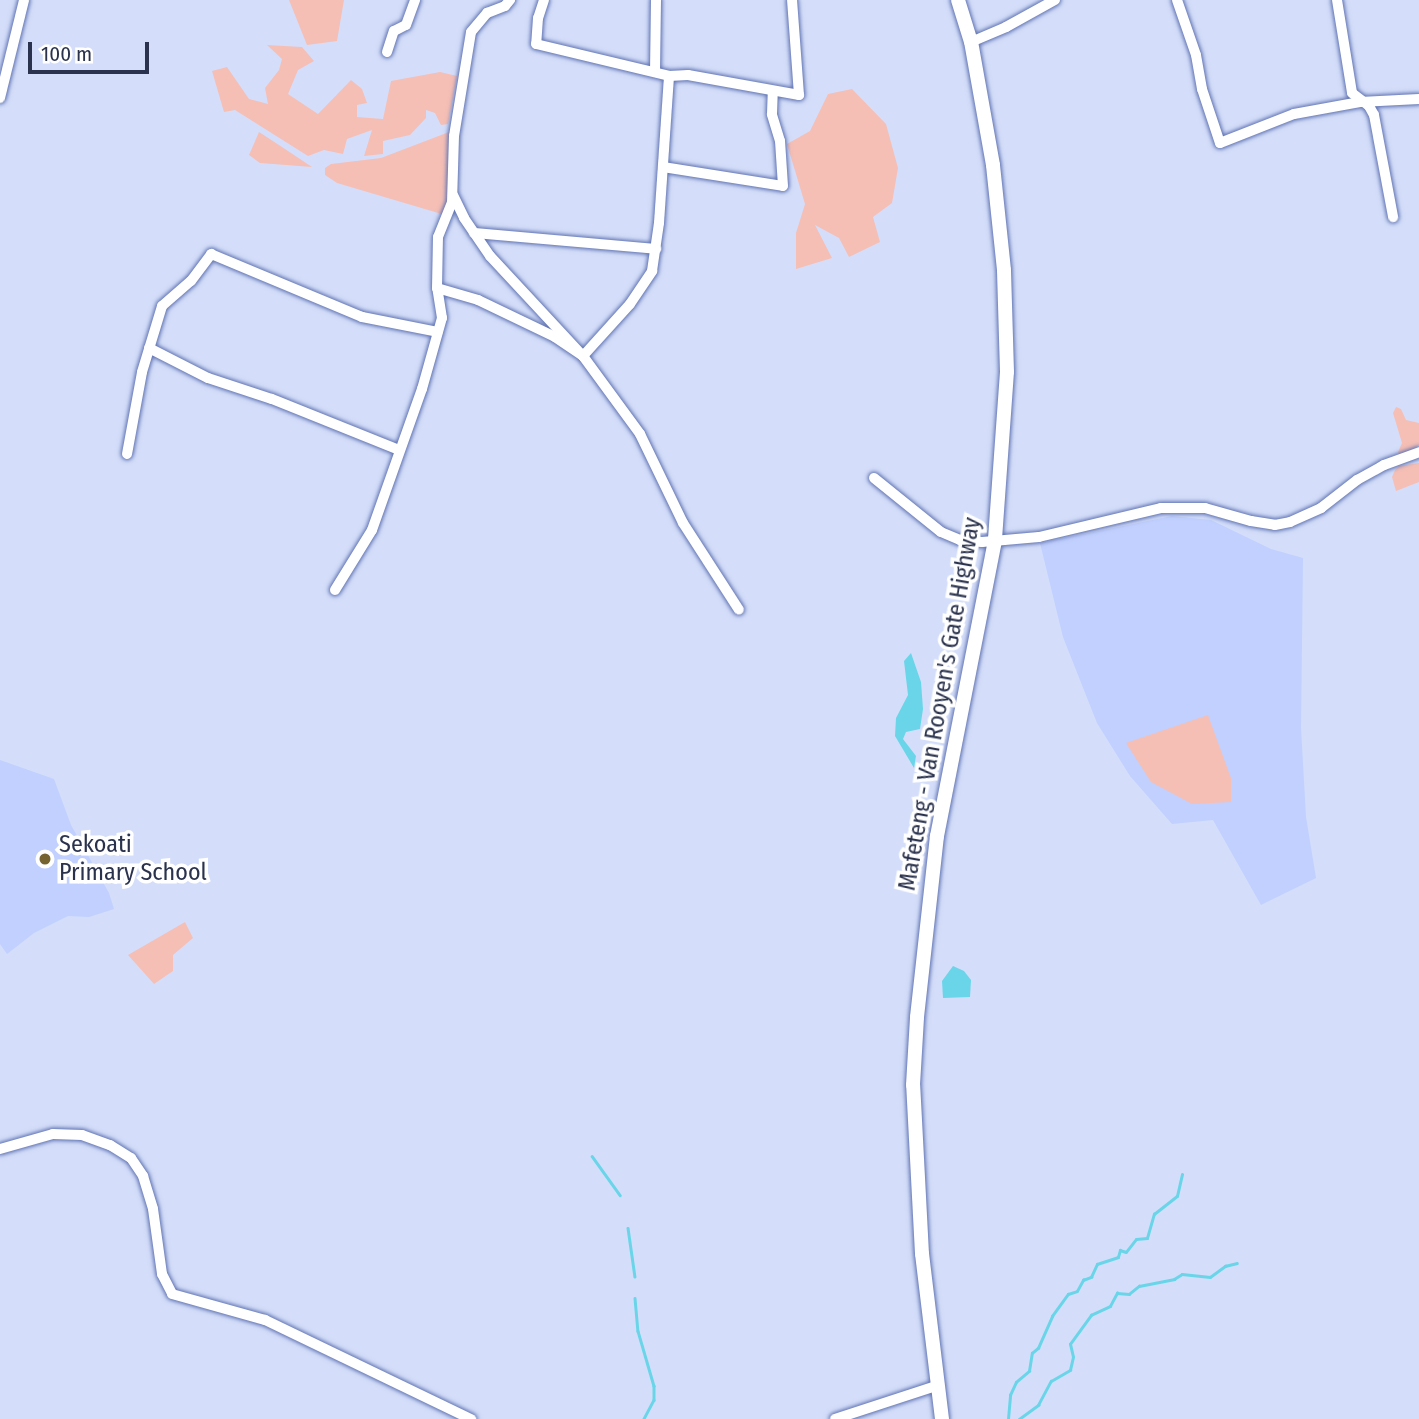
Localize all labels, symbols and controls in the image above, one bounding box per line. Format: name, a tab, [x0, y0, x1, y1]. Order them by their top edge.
scale bar	[32, 28, 152, 72]
text: 100 m	[41, 41, 92, 67]
street label: Mafeteng - Van Rooyen's Gate Highway	[893, 515, 987, 893]
place label: Sekoati Primary School	[59, 831, 207, 887]
marker: Sekoati Primary School	[37, 851, 53, 867]

